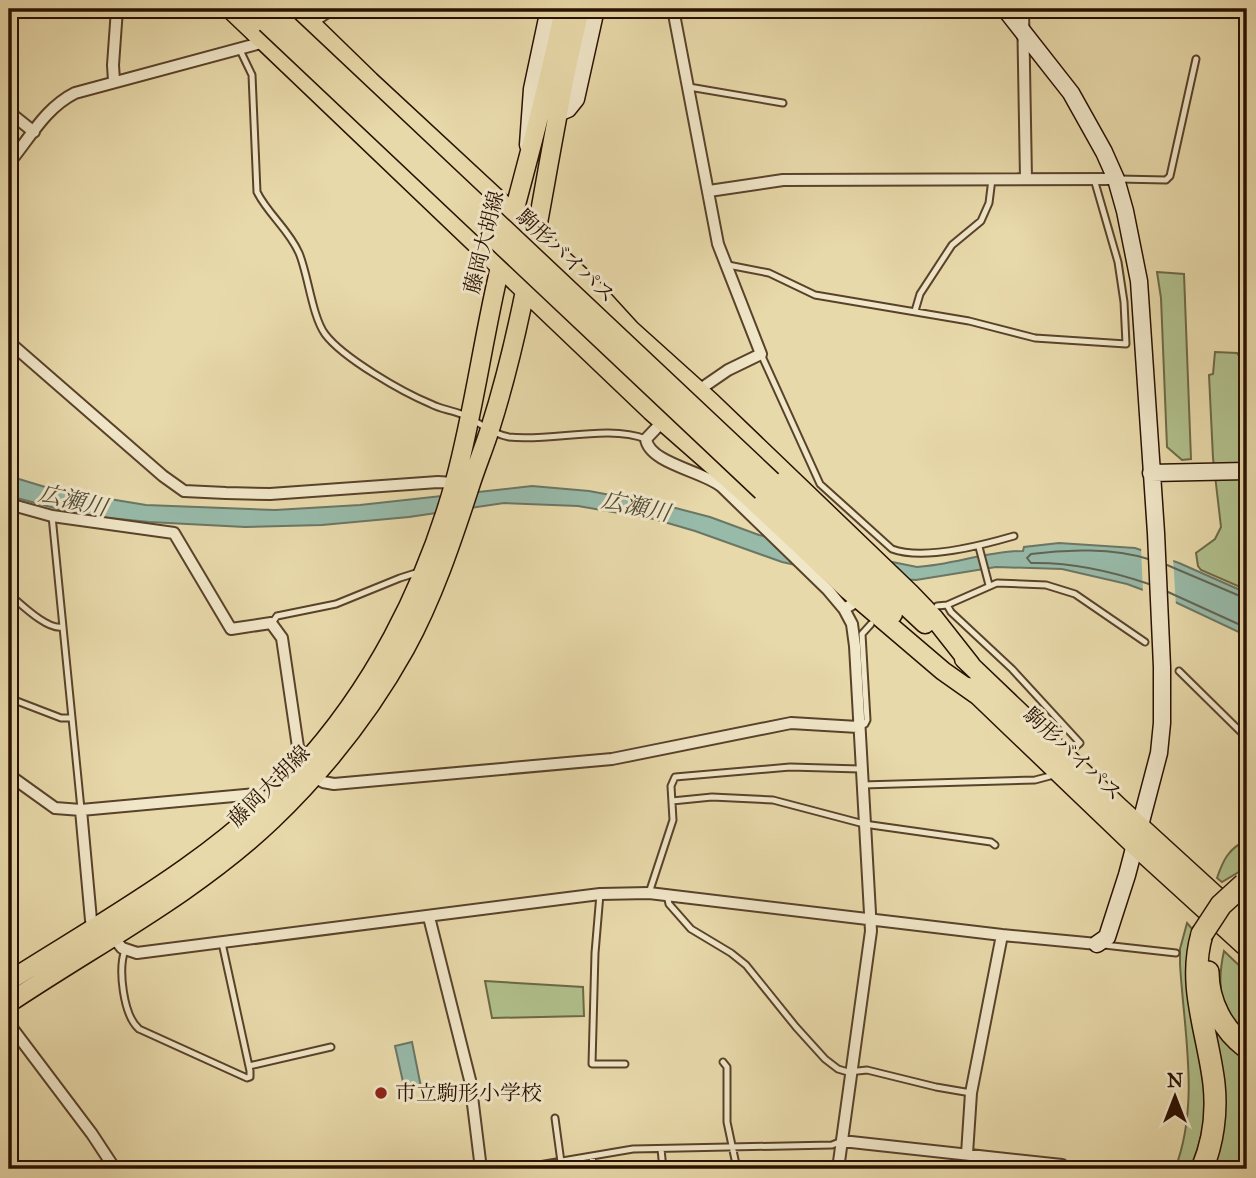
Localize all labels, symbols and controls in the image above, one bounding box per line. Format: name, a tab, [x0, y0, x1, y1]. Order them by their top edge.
street label: 藤岡大胡線	[459, 188, 509, 296]
street label: 駒形バイパス	[511, 204, 621, 308]
water label: 広瀬川	[36, 479, 113, 522]
water label: 広瀬川	[599, 485, 676, 527]
street label: 駒形バイパス	[1018, 702, 1128, 806]
street label: 藤岡大胡線	[223, 740, 315, 832]
north arrow	[1140, 1062, 1210, 1132]
text: N	[1167, 1069, 1183, 1092]
place label: 市立駒形小学校	[395, 1080, 542, 1106]
marker: 市立駒形小学校	[373, 1085, 389, 1101]

